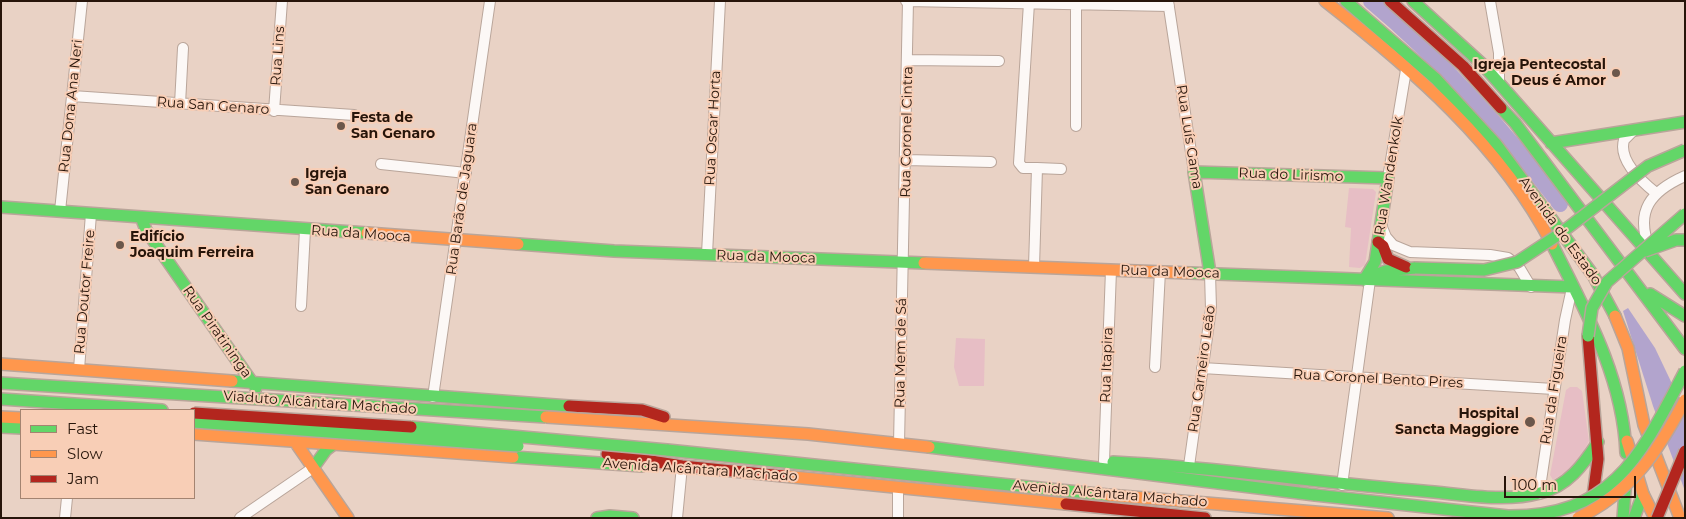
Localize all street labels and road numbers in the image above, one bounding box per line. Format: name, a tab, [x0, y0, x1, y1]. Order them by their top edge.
street label: Rua Lins	[268, 26, 288, 86]
street label: Rua Dona Ana Neri	[56, 39, 86, 173]
street label: Rua Coronel Cintra	[897, 66, 917, 198]
street label: Rua Oscar Horta	[702, 70, 724, 186]
street label: Rua Luís Gama	[1172, 84, 1206, 190]
street label: Rua San Genaro	[156, 94, 270, 118]
street label: Rua Wandenkolk	[1371, 115, 1407, 237]
street label: Rua Barão de Jaguara	[443, 122, 481, 276]
street label: Rua do Lirismo	[1238, 165, 1344, 185]
street label: Avenida do Estado	[1515, 173, 1605, 289]
street label: Rua da Mooca	[311, 222, 411, 246]
street label: Rua Doutor Freire	[71, 229, 99, 355]
street label: Rua da Mooca	[716, 247, 816, 267]
street label: Rua da Mooca	[1120, 262, 1220, 282]
street label: Rua Piratininga	[179, 283, 255, 381]
street label: Rua Mem de Sá	[892, 298, 910, 408]
street label: Rua Carneiro Leão	[1185, 304, 1219, 434]
street label: Rua Itapira	[1097, 327, 1117, 403]
street label: Rua da Figueira	[1537, 334, 1571, 446]
street label: Rua Coronel Bento Pires	[1293, 366, 1463, 392]
street label: Viaduto Alcântara Machado	[223, 388, 417, 418]
street label: Avenida Alcântara Machado	[602, 455, 798, 485]
street label: Avenida Alcântara Machado	[1012, 477, 1208, 511]

